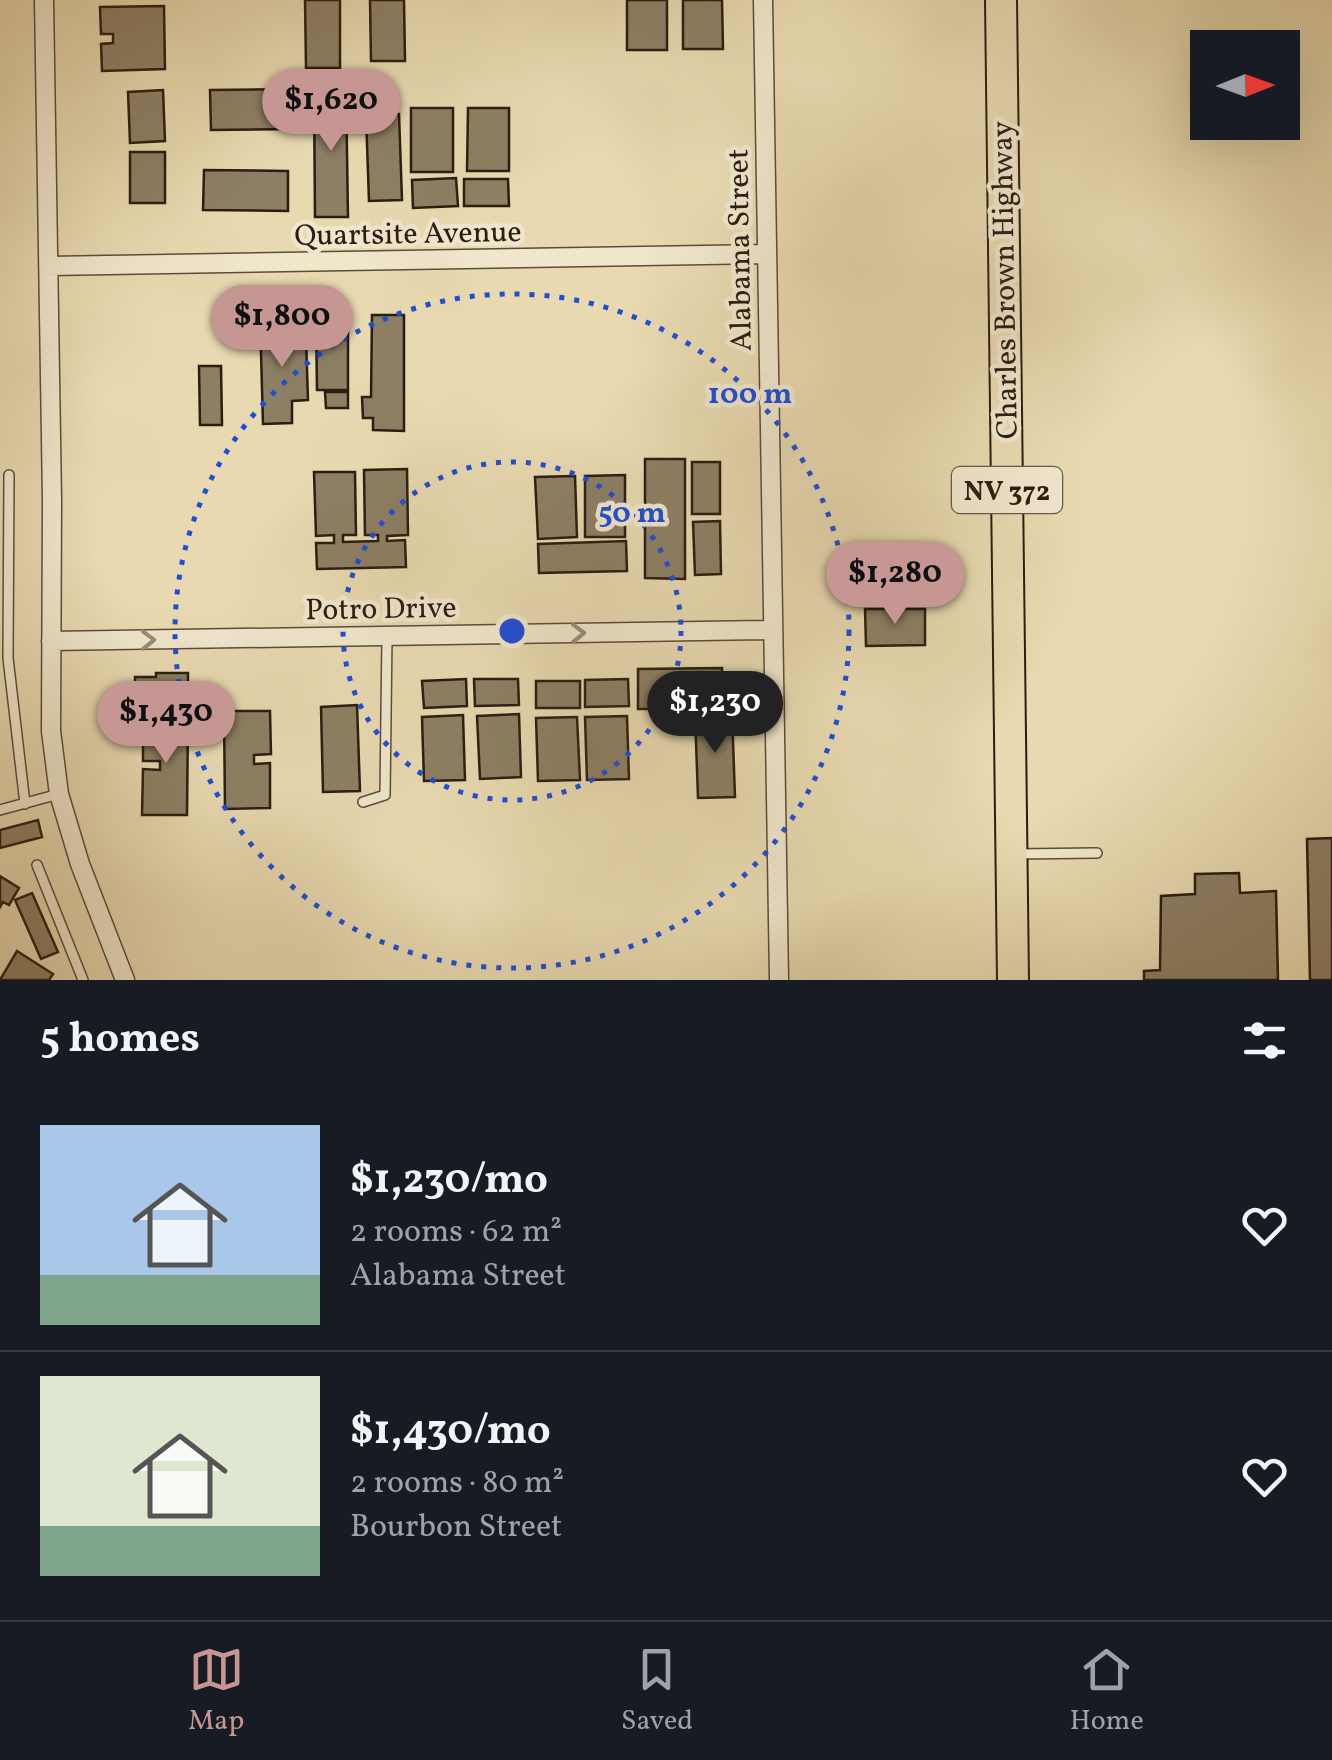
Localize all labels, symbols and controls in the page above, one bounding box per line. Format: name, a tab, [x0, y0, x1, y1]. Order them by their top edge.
north arrow	[1190, 30, 1300, 140]
map controls	[1190, 30, 1300, 140]
pin: $1,620	[250, 69, 412, 154]
text: $1,620	[284, 79, 378, 123]
street label: Charles Brown Highway	[982, 121, 1030, 439]
street label: Alabama Street	[718, 148, 764, 352]
street label: Quartsite Avenue	[294, 212, 522, 258]
pin: $1,800	[201, 285, 363, 370]
text: $1,800	[233, 295, 331, 339]
text: 100 m	[708, 374, 792, 416]
road number: NV 372	[952, 467, 1062, 513]
text: 50 m	[598, 493, 666, 535]
pin: $1,280	[814, 542, 976, 627]
text: $1,280	[848, 552, 942, 596]
street label: Potro Drive	[305, 588, 457, 632]
centre of rings	[494, 613, 530, 649]
one-way arrow	[571, 622, 587, 643]
one-way arrow	[141, 629, 157, 650]
pin: $1,230	[634, 671, 796, 756]
pin: $1,430	[85, 681, 247, 766]
text: $1,230	[669, 681, 761, 725]
text: $1,430	[119, 691, 213, 735]
text: 5 homes	[40, 1011, 200, 1070]
icon: filters	[1237, 1013, 1292, 1068]
text: $1,230/mo	[350, 1152, 548, 1211]
icon: home	[120, 1165, 240, 1285]
icon: heart	[1237, 1198, 1292, 1253]
text: 2 rooms · 62 m²	[350, 1211, 562, 1255]
text: Alabama Street	[350, 1255, 566, 1299]
text: $1,430/mo	[350, 1403, 551, 1462]
icon: home	[120, 1416, 240, 1536]
icon: heart	[1237, 1449, 1292, 1504]
text: 2 rooms · 80 m²	[350, 1462, 564, 1506]
text: Bourbon Street	[350, 1506, 562, 1550]
tab: Map	[188, 1642, 244, 1741]
tab: Saved	[621, 1642, 693, 1741]
tab: Home	[1070, 1642, 1144, 1741]

